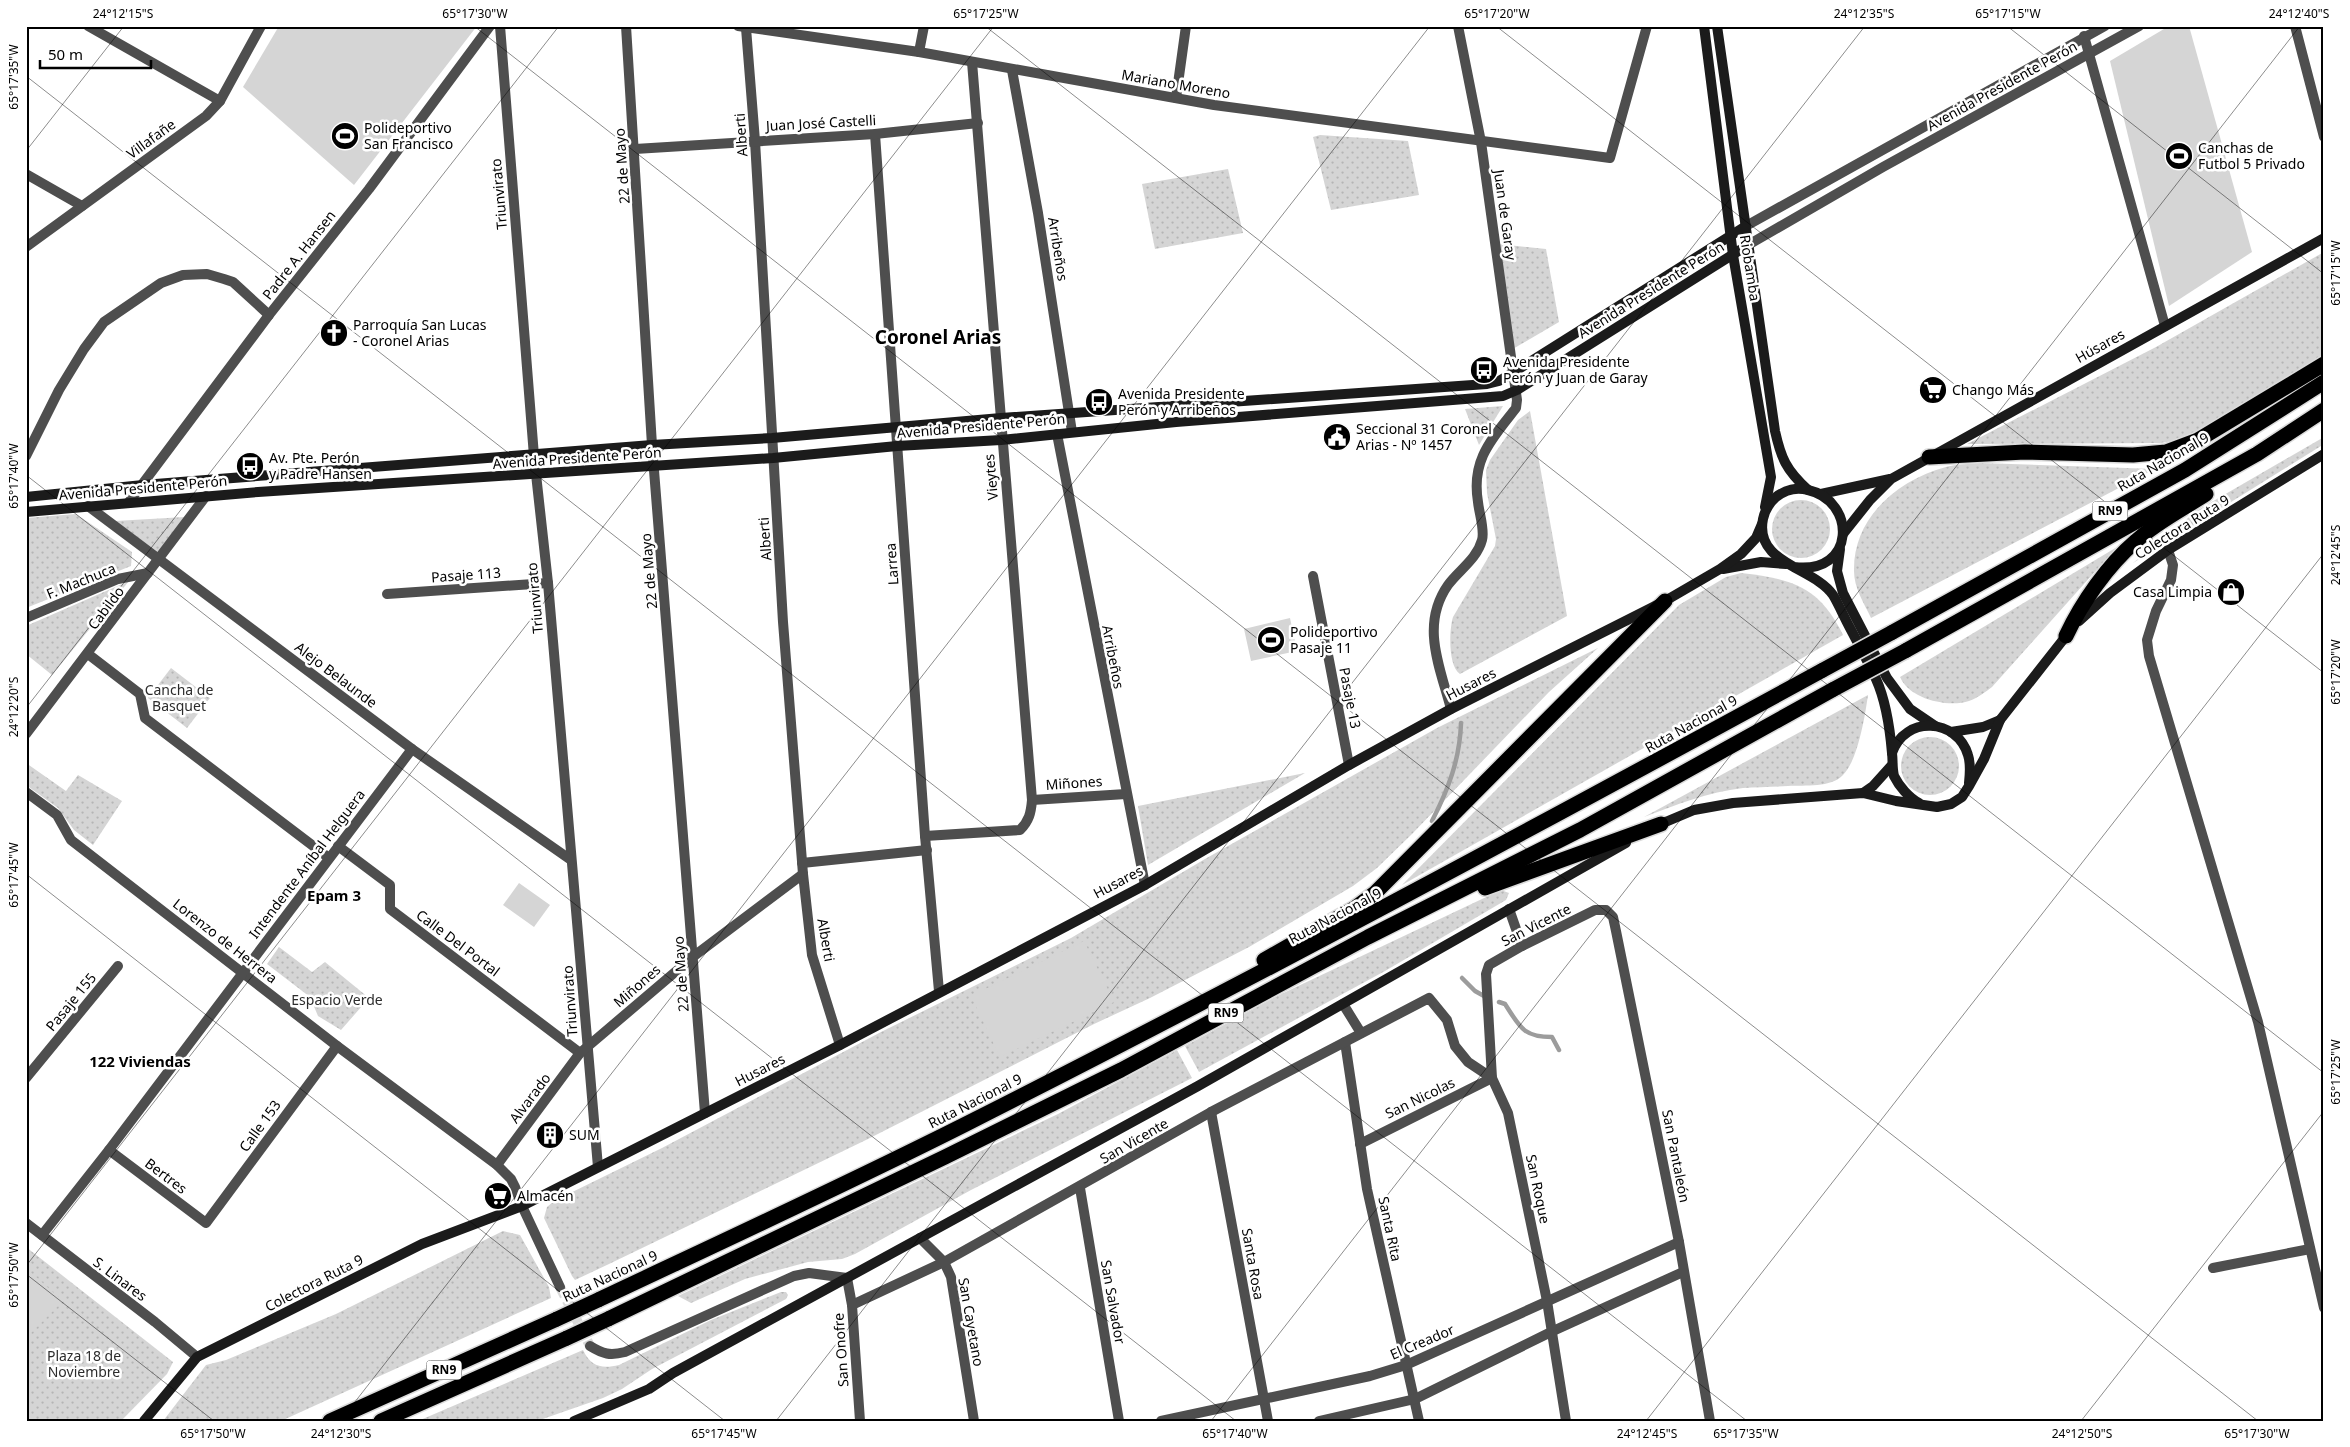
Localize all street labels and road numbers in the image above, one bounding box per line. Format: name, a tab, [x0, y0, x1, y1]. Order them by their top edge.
street label: Avenida Presidente Perón	[1923, 36, 2080, 135]
street label: Mariano Moreno	[1120, 65, 1232, 102]
street label: Juan José Castelli	[763, 110, 877, 135]
street label: Alberti	[730, 113, 751, 157]
street label: Villafañe	[122, 114, 179, 163]
street label: 22 de Mayo	[609, 127, 634, 205]
street label: Triunvirato	[486, 158, 511, 230]
street label: Juan de Garay	[1489, 166, 1521, 262]
street label: Padre A. Hansen	[258, 206, 339, 303]
street label: Arribeños	[1044, 216, 1073, 283]
street label: Riobamba	[1736, 233, 1765, 302]
street label: Avenida Presidente Perón	[1574, 237, 1728, 342]
street label: Húsares	[2072, 324, 2128, 367]
street label: Avenida Presidente Perón	[896, 409, 1066, 442]
street label: Ruta Nacional 9	[2113, 428, 2212, 496]
street label: Avenida Presidente Perón	[492, 442, 662, 473]
street label: Vieytes	[979, 453, 1002, 501]
street label: Avenida Presidente Perón	[58, 471, 228, 504]
street label: Colectora Ruta 9	[2131, 490, 2233, 563]
road number: RN9	[2092, 502, 2128, 520]
street label: Alberti	[754, 517, 775, 561]
street label: 22 de Mayo	[636, 532, 661, 610]
street label: Larrea	[881, 542, 902, 586]
street label: F. Machuca	[43, 558, 118, 603]
street label: Triunvirato	[522, 562, 547, 634]
street label: Pasaje 113	[430, 563, 502, 586]
street label: Cabildo	[83, 582, 128, 633]
street label: Arribeños	[1098, 623, 1129, 691]
street label: Alejo Belaunde	[291, 637, 381, 712]
street label: Husares	[1443, 663, 1499, 704]
street label: Pasaje 13	[1335, 666, 1366, 730]
street label: Ruta Nacional 9	[1641, 690, 1740, 757]
street label: Miñones	[1045, 771, 1103, 794]
street label: Intendente Aníbal Helguera	[244, 785, 369, 942]
street label: Husares	[1090, 860, 1146, 903]
street label: Ruta Nacional 9	[1285, 883, 1385, 948]
street label: Lorenzo de Herrera	[169, 894, 281, 987]
street label: San Vicente	[1498, 899, 1574, 950]
street label: Calle Del Portal	[413, 905, 504, 980]
street label: Alberti	[813, 917, 840, 963]
street label: 22 de Mayo	[668, 935, 693, 1013]
street label: Miñones	[609, 960, 665, 1011]
street label: Triunvirato	[558, 965, 581, 1037]
street label: Pasaje 155	[41, 968, 100, 1035]
road number: RN9	[1208, 1004, 1244, 1022]
street label: Husares	[732, 1049, 788, 1090]
street label: Alvarado	[505, 1069, 555, 1127]
street label: Ruta Nacional 9	[925, 1069, 1025, 1132]
street label: San Nicolas	[1382, 1072, 1458, 1123]
street label: Calle 153	[234, 1096, 285, 1155]
street label: San Pantaleón	[1658, 1108, 1695, 1204]
street label: San Vicente	[1096, 1113, 1172, 1168]
street label: San Roque	[1522, 1153, 1555, 1225]
street label: Bertres	[141, 1154, 191, 1198]
street label: Santa Rita	[1374, 1195, 1407, 1263]
street label: Santa Rosa	[1238, 1227, 1269, 1301]
street label: Ruta Nacional 9	[559, 1245, 660, 1306]
street label: Colectora Ruta 9	[261, 1250, 366, 1316]
street label: S. Linares	[90, 1252, 151, 1305]
street label: San Salvador	[1097, 1259, 1130, 1346]
street label: San Cayetano	[954, 1276, 989, 1368]
street label: San Onofre	[828, 1312, 853, 1388]
street label: El Creador	[1387, 1319, 1457, 1364]
road number: RN9	[426, 1360, 462, 1380]

